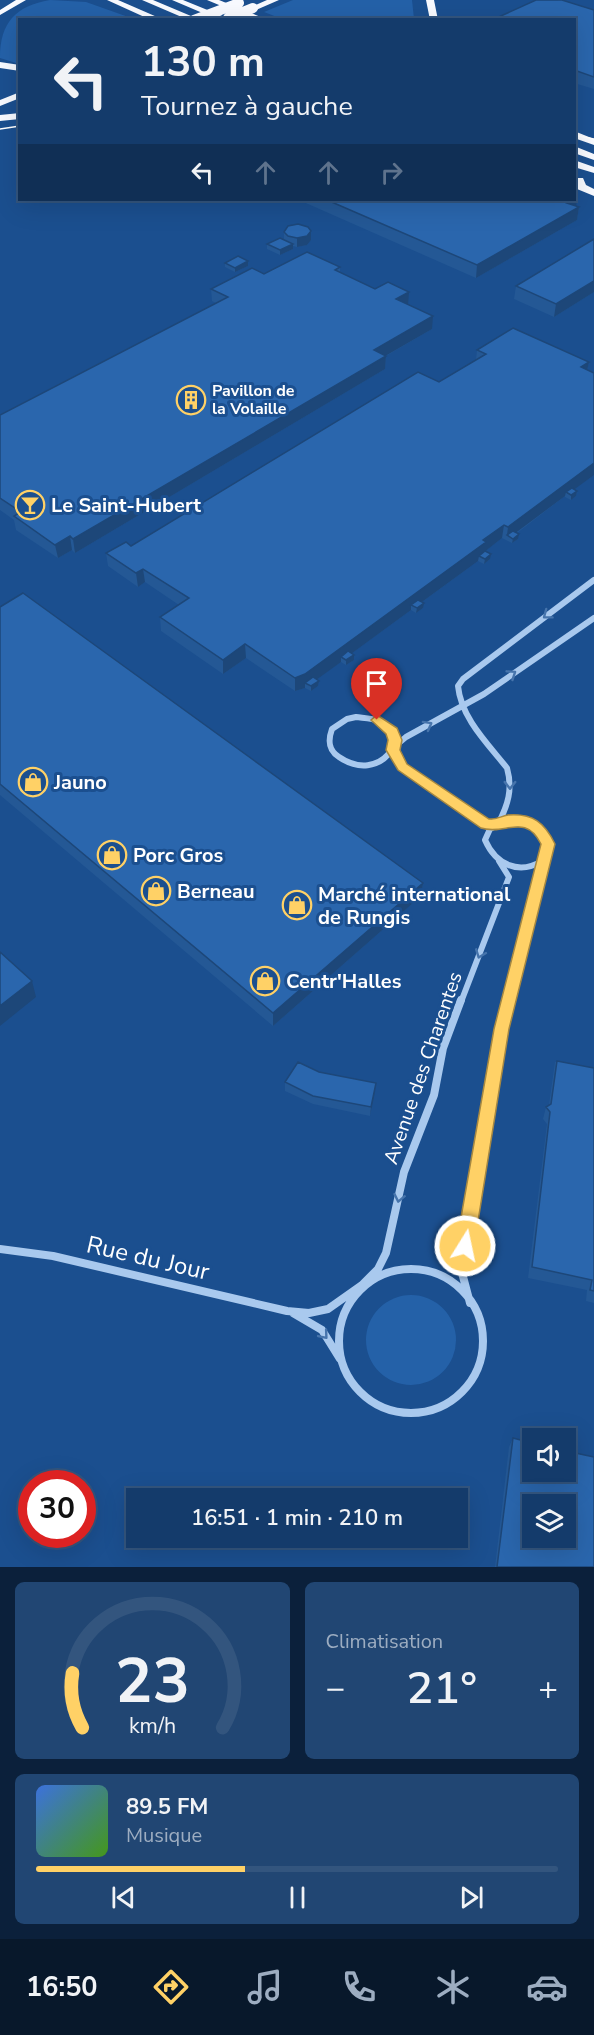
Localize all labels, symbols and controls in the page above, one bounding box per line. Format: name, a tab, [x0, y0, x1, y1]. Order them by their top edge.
text: 130 m	[141, 34, 265, 91]
icon: left	[42, 42, 120, 120]
text: Tournez à gauche	[141, 88, 353, 125]
icon: left	[186, 156, 219, 189]
icon: ahead	[249, 156, 282, 189]
icon: ahead	[312, 156, 345, 189]
icon: right	[375, 156, 408, 189]
place label: Pavillon de la Volaille	[212, 380, 295, 420]
building icon: Pavillon de la Volaille	[175, 384, 207, 416]
bar icon: Le Saint-Hubert	[14, 489, 46, 521]
place label: Le Saint-Hubert	[51, 492, 201, 519]
one-way arrow	[543, 608, 554, 619]
pin	[351, 658, 402, 720]
icon: arrive	[360, 667, 393, 700]
one-way arrow	[506, 670, 517, 681]
one-way arrow	[422, 721, 432, 732]
shop icon: Jauno	[17, 766, 49, 798]
place label: Jauno	[53, 769, 107, 796]
one-way arrow	[504, 781, 516, 790]
shop icon: Porc Gros	[96, 839, 128, 871]
place label: Porc Gros	[133, 842, 223, 869]
shop icon: Berneau	[140, 875, 172, 907]
place label: Berneau	[177, 878, 255, 905]
place label: Marché international de Rungis	[318, 881, 511, 931]
shop icon: Marché international de Rungis	[281, 889, 313, 921]
one-way arrow	[475, 947, 487, 958]
shop icon: Centr'Halles	[249, 965, 281, 997]
place label: Centr'Halles	[286, 968, 402, 995]
street label: Avenue des Charentes	[377, 968, 469, 1168]
one-way arrow	[393, 1192, 406, 1202]
position arrow	[433, 1214, 497, 1278]
street label: Rue du Jour	[83, 1228, 213, 1288]
one-way arrow	[316, 1328, 327, 1339]
map controls	[522, 1428, 576, 1548]
button: sound	[522, 1428, 576, 1482]
speed limit sign: 30	[18, 1470, 96, 1548]
button: layers	[522, 1494, 576, 1548]
text: 16:51 · 1 min · 210 m	[191, 1503, 403, 1533]
text: Climatisation	[326, 1628, 443, 1655]
text: 23	[115, 1639, 190, 1724]
text: 21°	[406, 1658, 477, 1719]
text: −	[326, 1666, 345, 1711]
text: +	[538, 1666, 558, 1711]
text: km/h	[129, 1711, 176, 1741]
text: 89.5 FM	[126, 1792, 208, 1822]
text: Musique	[126, 1822, 202, 1849]
icon: previous	[107, 1881, 140, 1914]
icon: pause	[281, 1881, 314, 1914]
icon: next	[455, 1881, 488, 1914]
icon: directions	[150, 1966, 192, 2008]
icon: music	[244, 1966, 286, 2008]
icon: phone	[338, 1966, 380, 2008]
icon: climate	[432, 1966, 474, 2008]
icon: car	[526, 1966, 568, 2008]
text: 16:50	[26, 1969, 98, 2006]

